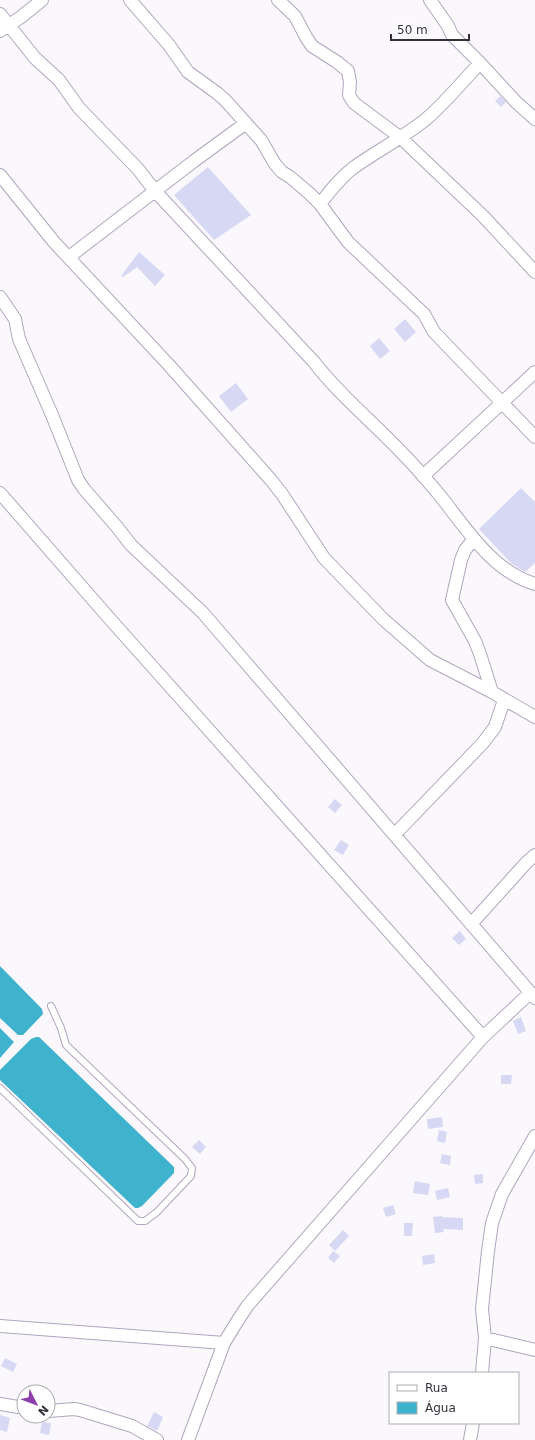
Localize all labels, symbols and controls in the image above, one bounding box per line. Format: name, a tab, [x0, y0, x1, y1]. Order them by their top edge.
scale bar	[391, 16, 469, 42]
text: 50 m	[397, 23, 428, 37]
legend	[389, 1372, 519, 1424]
text: Rua	[425, 1381, 448, 1395]
north arrow	[16, 1384, 56, 1424]
text: Água	[425, 1400, 456, 1415]
text: N	[35, 1403, 51, 1418]

